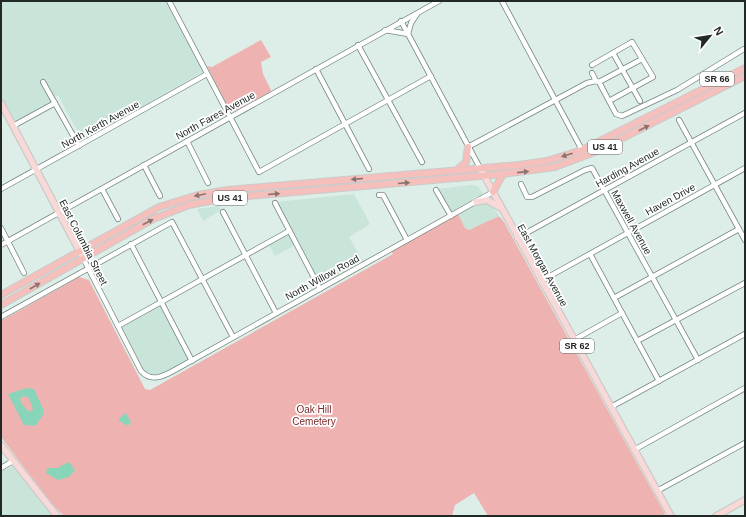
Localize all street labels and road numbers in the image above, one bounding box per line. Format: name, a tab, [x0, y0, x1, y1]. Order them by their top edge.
road number: SR 66	[700, 72, 734, 86]
street label: North Fares Avenue	[174, 89, 257, 142]
street label: North Kerth Avenue	[59, 98, 141, 150]
road number: US 41	[588, 140, 622, 154]
street label: Harding Avenue	[594, 145, 661, 189]
street label: Haven Drive	[644, 181, 697, 218]
street label: Maxwell Avenue	[609, 188, 654, 257]
road number: US 41	[213, 191, 247, 205]
street label: East Columbia Street	[57, 198, 110, 287]
street label: East Morgan Avenue	[515, 222, 570, 309]
street label: North Willow Road	[283, 253, 361, 302]
road number: SR 62	[560, 339, 594, 353]

